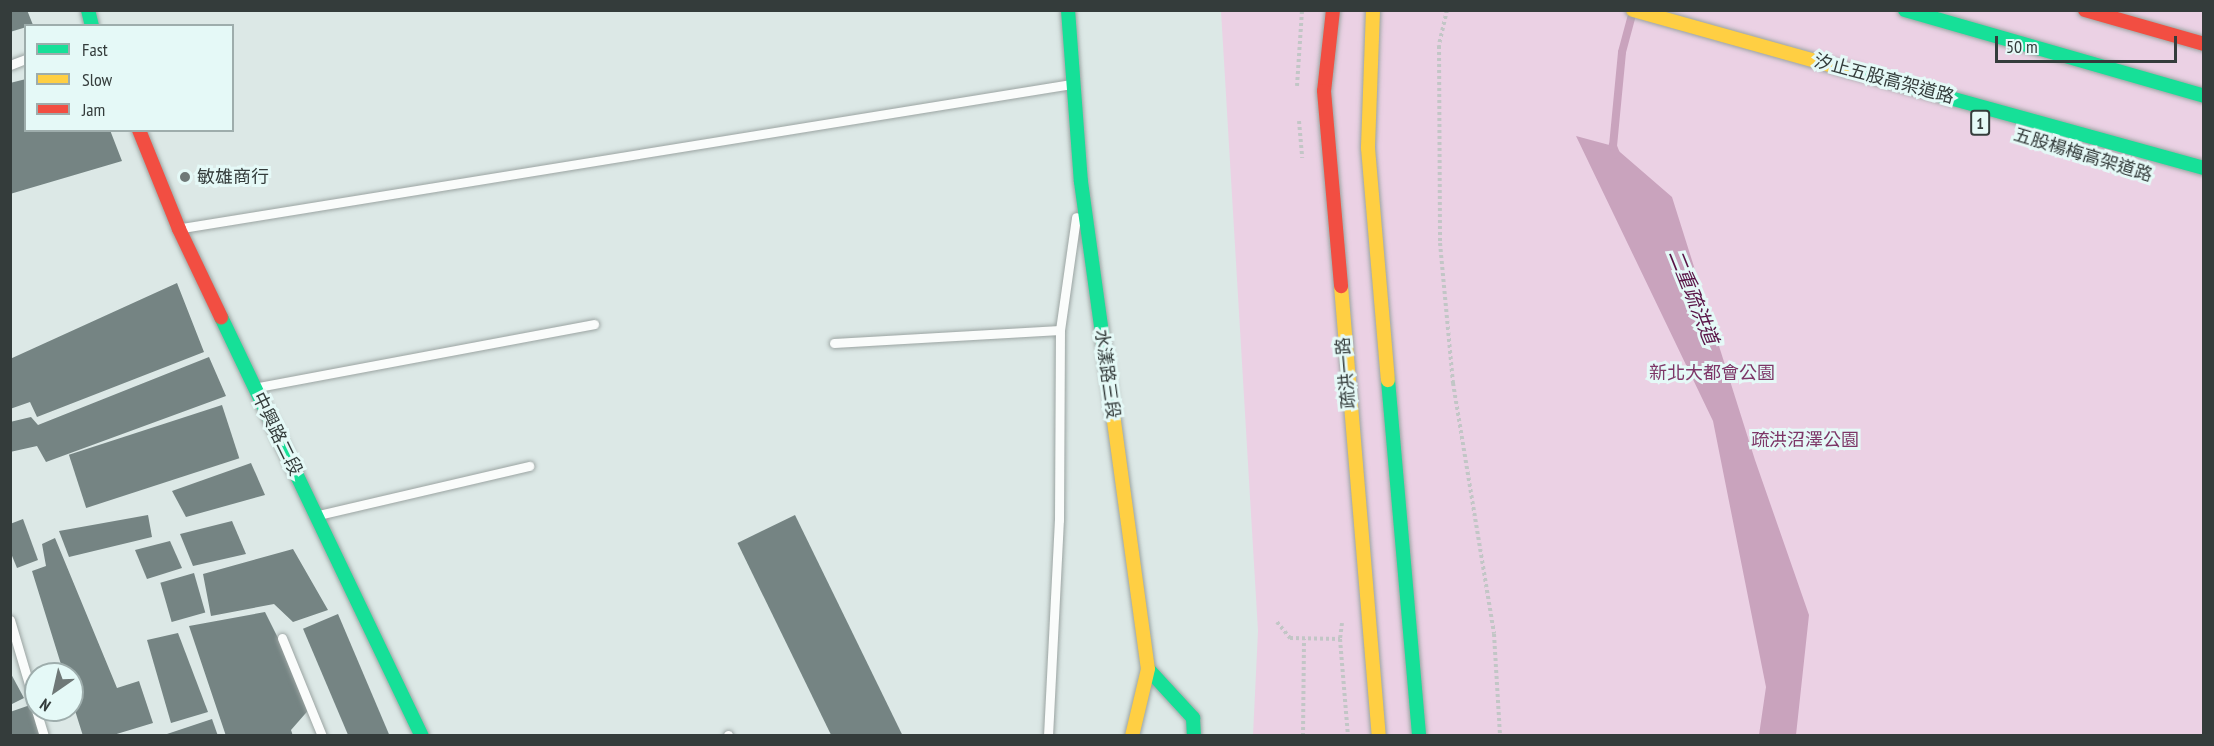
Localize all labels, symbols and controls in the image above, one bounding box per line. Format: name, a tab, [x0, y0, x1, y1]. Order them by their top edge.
legend	[24, 24, 234, 132]
scale bar	[1998, 24, 2180, 62]
text: 50 m	[2006, 35, 2038, 58]
text: Fast	[82, 38, 108, 61]
street label: 汐止五股高架道路	[1812, 50, 1956, 108]
text: Slow	[82, 68, 112, 91]
text: Jam	[82, 98, 105, 121]
road number: 1	[1970, 110, 1990, 136]
street label: 五股楊梅高架道路	[2011, 124, 2155, 186]
place label: 敏雄商行	[197, 166, 269, 188]
marker: 敏雄商行	[178, 170, 192, 184]
water label: 二重疏洪道	[1663, 246, 1723, 348]
street label: 水漾路三段	[1090, 328, 1124, 420]
street label: 疏洪一路	[1332, 336, 1360, 410]
park label: 新北大都會公園	[1649, 362, 1775, 384]
street label: 中興路二段	[248, 389, 306, 479]
park label: 疏洪沼澤公園	[1751, 429, 1859, 451]
north arrow	[24, 662, 84, 722]
text: N	[36, 695, 54, 716]

